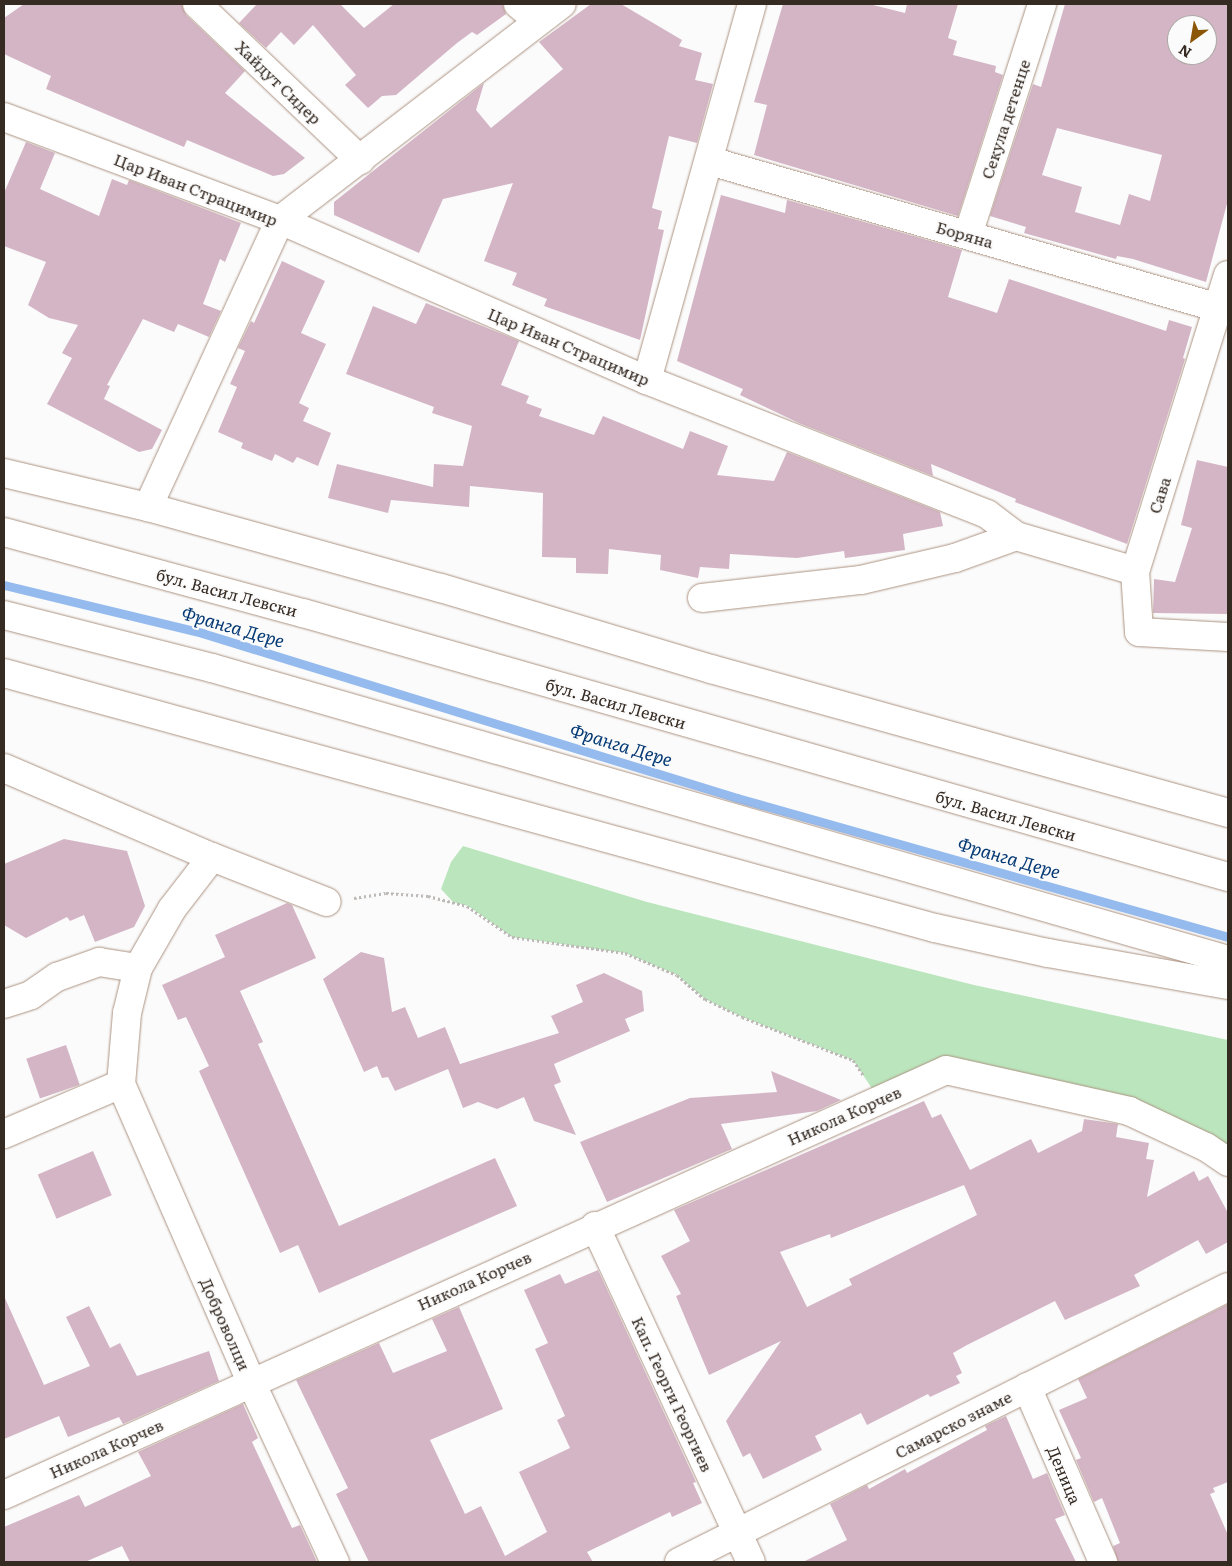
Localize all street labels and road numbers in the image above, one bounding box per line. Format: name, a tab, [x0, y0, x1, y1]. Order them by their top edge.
street label: Хайдут Сидер	[232, 36, 326, 128]
street label: Секула детенце	[977, 57, 1033, 181]
street label: Цар Иван Страцимир	[111, 149, 281, 229]
street label: Боряна	[934, 217, 996, 251]
street label: Цар Иван Страцимир	[485, 303, 653, 389]
street label: Сава	[1144, 474, 1174, 516]
street label: бул. Васил Левски	[154, 564, 300, 620]
street label: бул. Васил Левски	[544, 674, 688, 732]
street label: бул. Васил Левски	[934, 786, 1078, 844]
street label: Никола Корчев	[784, 1081, 904, 1149]
street label: Никола Корчев	[414, 1246, 534, 1314]
street label: Доброволци	[197, 1275, 255, 1373]
street label: Кап. Георги Георгиев	[629, 1313, 717, 1475]
street label: Самарско знаме	[892, 1386, 1014, 1462]
street label: Никола Корчев	[46, 1414, 166, 1482]
street label: Деница	[1044, 1443, 1086, 1507]

